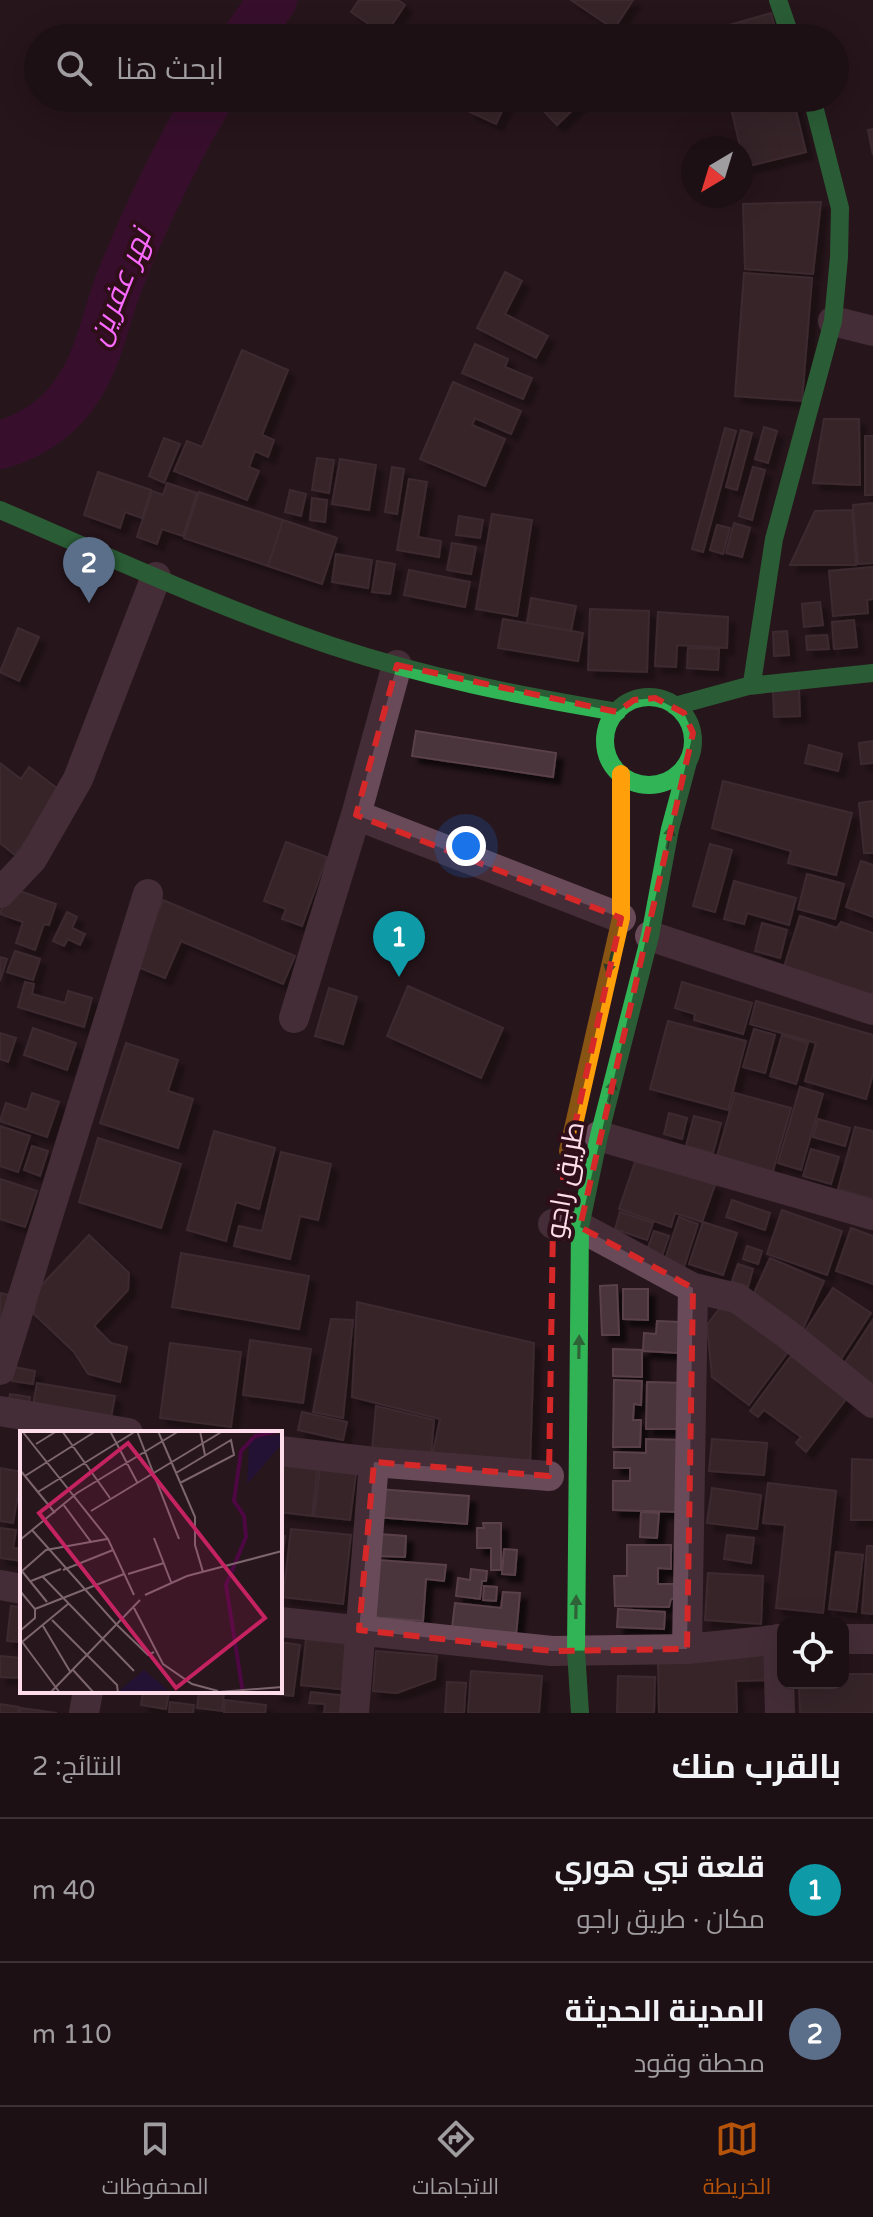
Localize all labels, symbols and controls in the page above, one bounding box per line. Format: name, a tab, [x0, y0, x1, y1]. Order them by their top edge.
search box	[24, 24, 849, 112]
icon: search	[52, 46, 96, 90]
text: ابحث هنا	[116, 51, 224, 88]
north arrow	[681, 136, 753, 208]
water label: نهر عفرين	[80, 221, 161, 350]
pin: 2	[63, 537, 115, 603]
one-way arrow	[663, 825, 676, 850]
your location	[446, 826, 486, 866]
pin: 1	[373, 911, 425, 977]
one-way arrow	[603, 951, 616, 976]
one-way arrow	[605, 1078, 618, 1103]
street label: طريق راجو	[538, 1119, 592, 1241]
one-way arrow	[573, 1334, 585, 1359]
inset map	[20, 1431, 282, 1693]
one-way arrow	[570, 1594, 583, 1619]
map controls	[777, 1617, 849, 1689]
button: locate	[777, 1617, 849, 1689]
text: بالقرب منك	[672, 1747, 841, 1788]
text: النتائج: 2	[32, 1751, 122, 1782]
text: قلعة نبي هوري	[555, 1849, 765, 1886]
text: 40 m	[32, 1875, 95, 1906]
text: 1	[807, 1875, 823, 1906]
text: مكان · طريق راجو	[576, 1904, 765, 1935]
text: المدينة الحديثة	[565, 1993, 765, 2030]
text: 110 m	[32, 2019, 112, 2050]
text: 2	[807, 2019, 823, 2050]
text: محطة وقود	[634, 2048, 765, 2079]
tab: المحفوظات	[102, 2117, 209, 2207]
tab: الاتجاهات	[412, 2117, 499, 2207]
tab: الخريطة	[703, 2117, 771, 2207]

